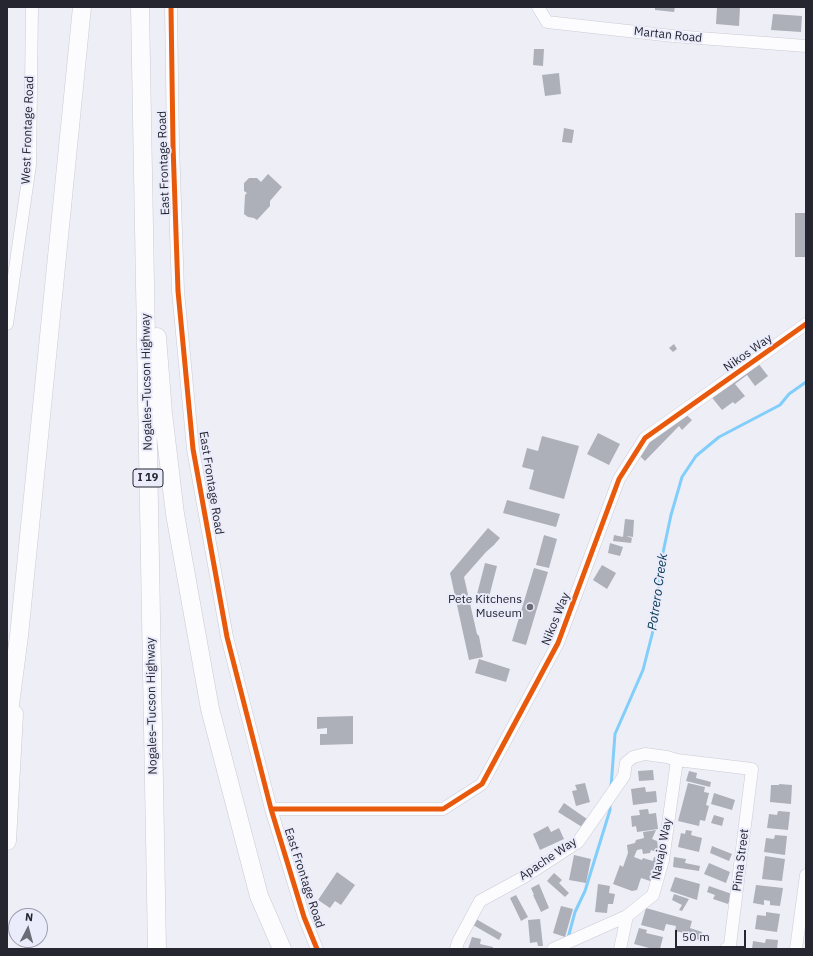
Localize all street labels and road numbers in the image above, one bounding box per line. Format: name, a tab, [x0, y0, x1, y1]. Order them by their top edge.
street label: Martan Road	[633, 24, 703, 46]
street label: West Frontage Road	[19, 76, 37, 184]
street label: East Frontage Road	[155, 111, 173, 215]
street label: Nogales–Tucson Highway	[139, 313, 155, 451]
street label: Nikos Way	[721, 331, 775, 375]
street label: East Frontage Road	[196, 430, 226, 536]
road number: I 19	[133, 469, 163, 487]
street label: Nikos Way	[539, 590, 573, 648]
street label: Nogales–Tucson Highway	[144, 637, 160, 775]
street label: Navajo Way	[649, 817, 675, 881]
street label: East Frontage Road	[281, 826, 327, 930]
street label: Pima Street	[730, 828, 752, 892]
street label: Apache Way	[517, 835, 579, 883]

